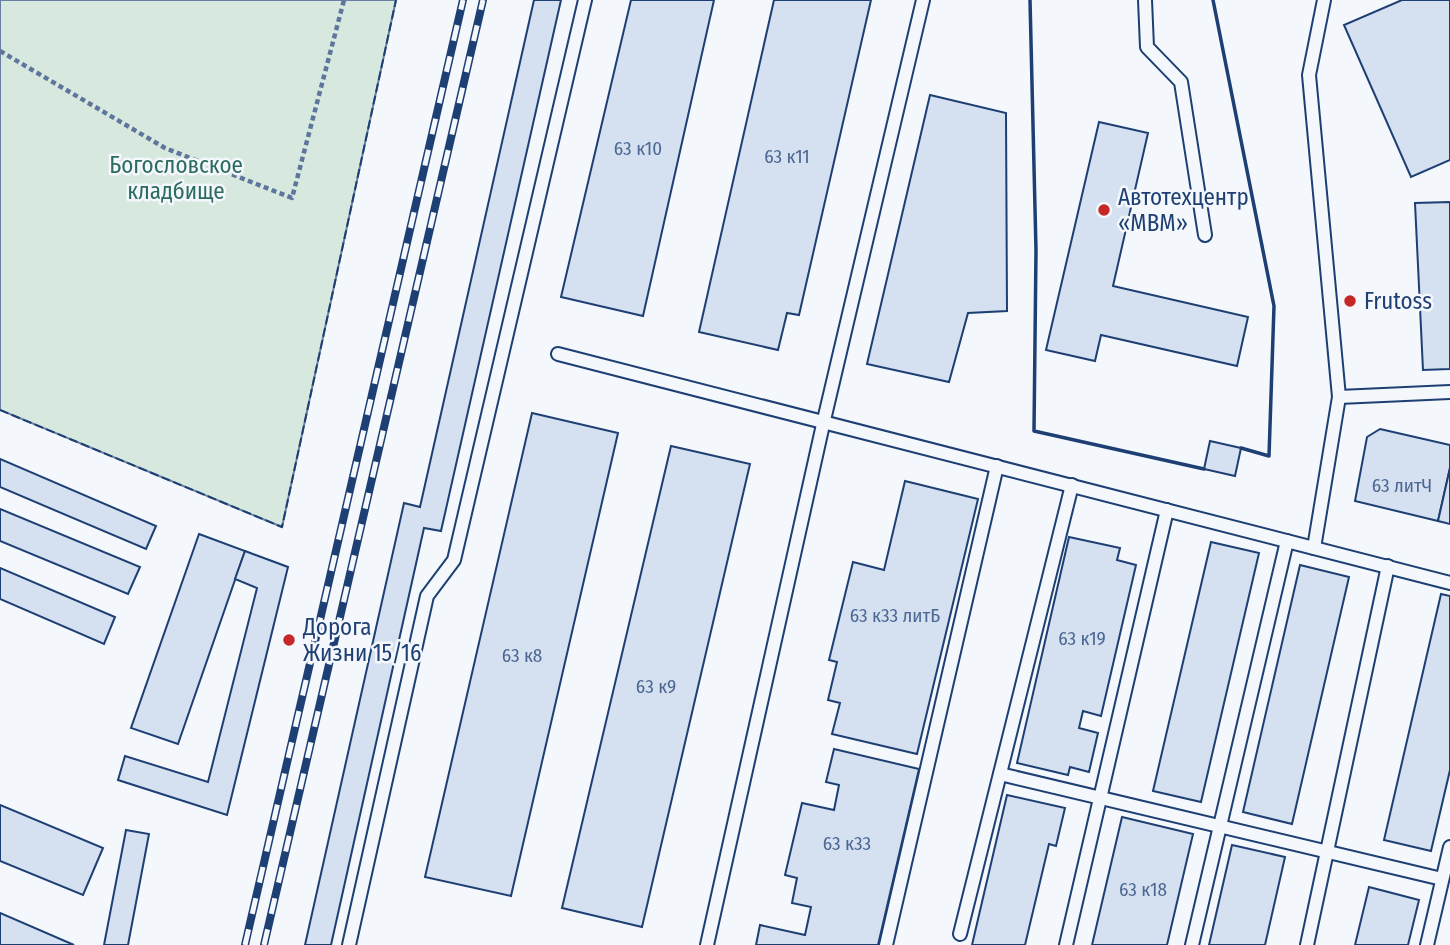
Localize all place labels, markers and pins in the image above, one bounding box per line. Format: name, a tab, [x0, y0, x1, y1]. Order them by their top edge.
place label: Автотехцентр «МВМ»	[1118, 183, 1249, 237]
marker: Автотехцентр «МВМ»	[1096, 202, 1112, 218]
place label: Frutoss	[1364, 287, 1432, 315]
marker: Frutoss	[1342, 293, 1358, 309]
place label: Дорога Жизни 15/16	[302, 613, 421, 667]
marker: Дорога Жизни 15/16	[281, 632, 297, 648]

